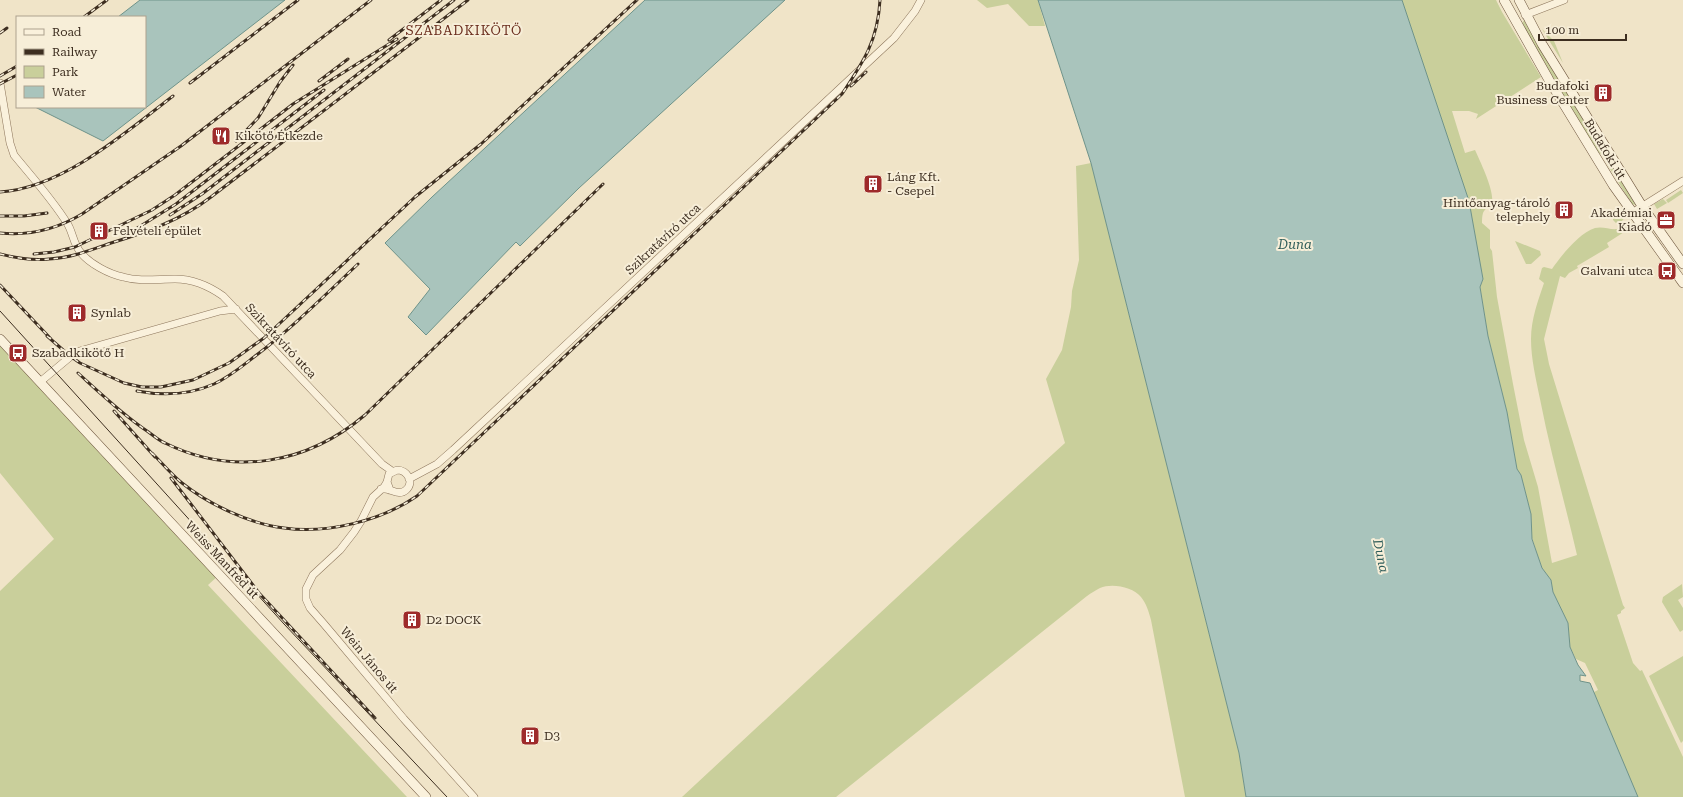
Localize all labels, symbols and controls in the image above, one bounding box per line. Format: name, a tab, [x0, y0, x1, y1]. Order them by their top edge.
legend	[16, 16, 146, 108]
scale bar	[1539, 16, 1626, 42]
district label: SZABADKIKÖTŐ	[406, 22, 522, 38]
text: 100 m	[1545, 23, 1579, 37]
text: Road	[52, 25, 82, 39]
text: Railway	[52, 45, 98, 59]
text: Park	[52, 65, 79, 79]
place label: Budafoki Business Center	[1497, 79, 1589, 107]
building icon: Budafoki Business Center	[1592, 82, 1614, 104]
text: Water	[52, 85, 86, 99]
street label: Budafoki út	[1581, 116, 1629, 182]
restaurant icon: Kikötő Étkezde	[210, 125, 232, 147]
place label: Kikötő Étkezde	[235, 129, 323, 143]
place label: Láng Kft. - Csepel	[887, 170, 940, 198]
building icon: Láng Kft. - Csepel	[862, 173, 884, 195]
place label: Hintőanyag-tároló telephely	[1443, 196, 1551, 224]
building icon: Hintőanyag-tároló telephely	[1553, 199, 1575, 221]
street label: Szikratávíró utca	[623, 200, 704, 277]
place label: Akadémiai Kiadó	[1590, 206, 1652, 234]
office icon: Akadémiai Kiadó	[1655, 209, 1677, 231]
building icon: Felvételi épület	[88, 220, 110, 242]
place label: Felvételi épület	[113, 224, 202, 238]
water label: Duna	[1277, 237, 1312, 252]
bus stop icon: Galvani utca	[1656, 260, 1678, 282]
place label: Galvani utca	[1580, 264, 1653, 278]
street label: Szikratávíró utca	[243, 301, 320, 382]
building icon: Synlab	[66, 302, 88, 324]
place label: Synlab	[91, 306, 131, 320]
bus stop icon: Szabadkikötő H	[7, 342, 29, 364]
place label: Szabadkikötő H	[32, 346, 124, 360]
street label: Weiss Manfréd út	[182, 518, 262, 602]
water label: Duna	[1370, 537, 1392, 574]
building icon: D2 DOCK	[401, 609, 423, 631]
place label: D2 DOCK	[426, 613, 481, 627]
street label: Wein János út	[337, 624, 401, 696]
building icon: D3	[519, 725, 541, 747]
place label: D3	[544, 729, 560, 743]

